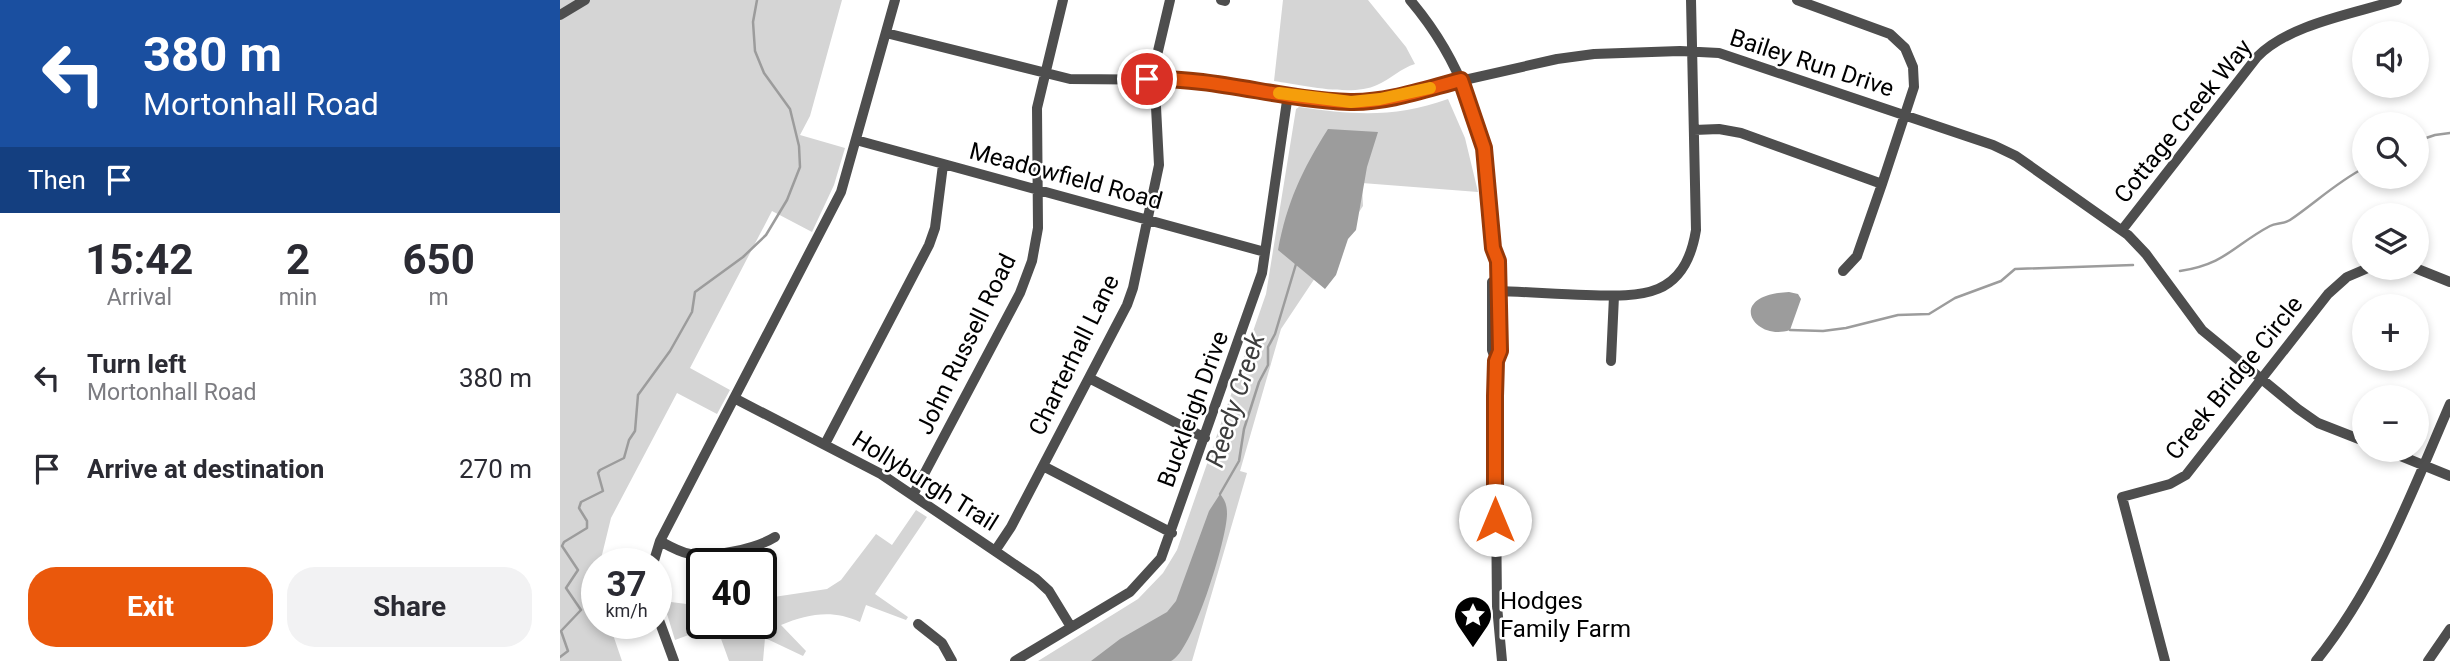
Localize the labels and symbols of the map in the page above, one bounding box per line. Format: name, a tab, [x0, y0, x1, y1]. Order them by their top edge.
street label: Bailey Run Drive	[1726, 23, 1898, 103]
street label: Cottage Creek Way	[2108, 33, 2258, 208]
pin	[1117, 49, 1177, 109]
street label: Meadowfield Road	[967, 137, 1165, 215]
street label: John Russell Road	[910, 249, 1022, 439]
street label: Charterhall Lane	[1023, 270, 1125, 440]
street label: Creek Bridge Circle	[2159, 291, 2309, 465]
street label: Buckleigh Drive	[1152, 327, 1234, 491]
water label: Reedy Creek	[1199, 328, 1271, 471]
street label: Hollyburgh Trail	[847, 425, 1003, 537]
position arrow	[1458, 483, 1532, 557]
speed limit sign: 40	[686, 548, 777, 639]
place label: Hodges Family Farm	[1500, 587, 1631, 643]
place icon: Hodges Family Farm	[1452, 594, 1494, 649]

